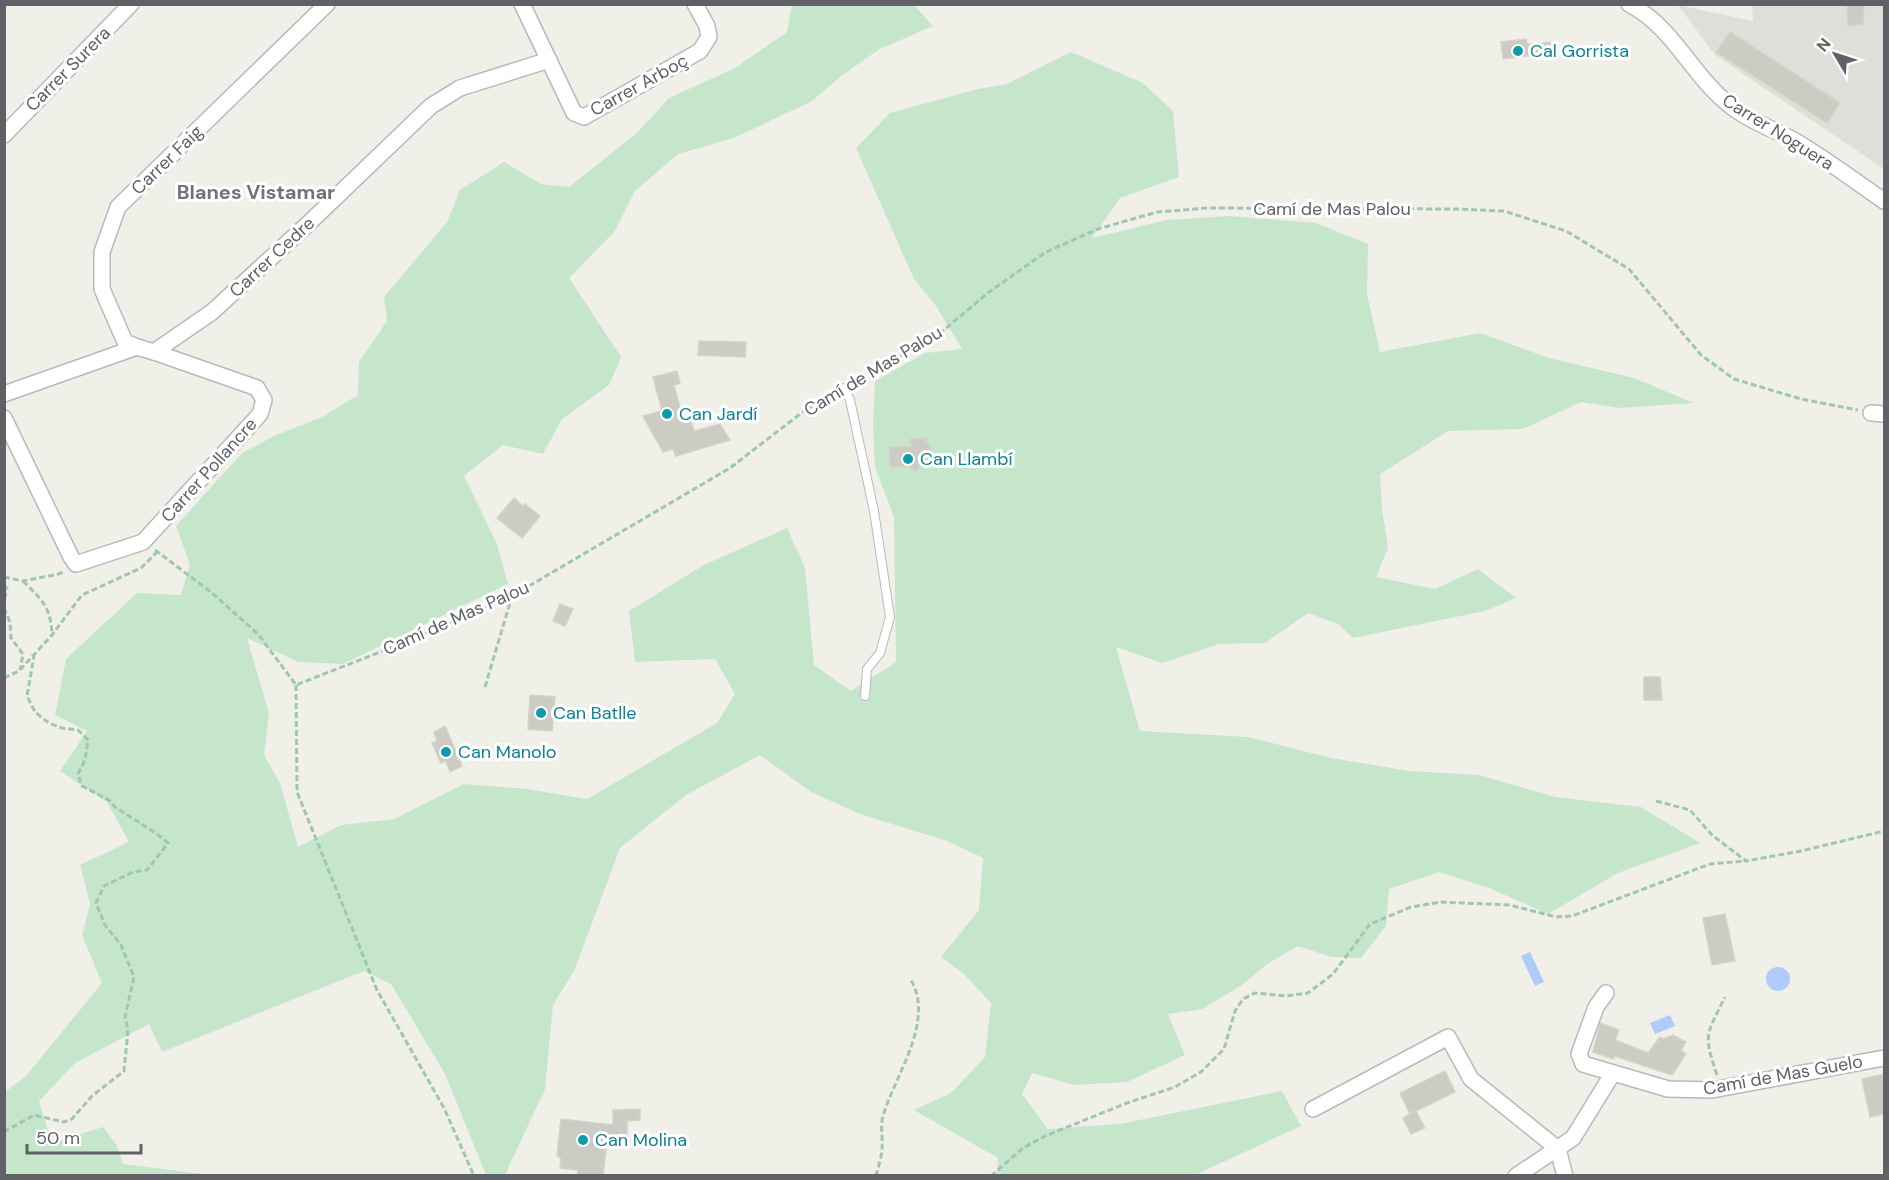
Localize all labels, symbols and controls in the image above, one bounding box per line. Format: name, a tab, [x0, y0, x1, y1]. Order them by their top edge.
street label: Carrer Surera	[20, 21, 116, 117]
north arrow	[1805, 24, 1865, 84]
text: N	[1812, 34, 1836, 56]
place label: Cal Gorrista	[1530, 39, 1629, 63]
marker: Cal Gorrista	[1511, 44, 1525, 58]
street label: Carrer Arboç	[586, 48, 692, 122]
street label: Carrer Noguera	[1718, 88, 1838, 176]
street label: Carrer Faig	[126, 120, 208, 200]
district label: Blanes Vistamar	[177, 179, 335, 205]
street label: Camí de Mas Palou	[1253, 197, 1411, 221]
street label: Carrer Cedre	[224, 211, 320, 303]
street label: Camí de Mas Palou	[799, 320, 947, 422]
place label: Can Jardí	[679, 402, 757, 426]
marker: Can Jardí	[660, 407, 674, 421]
street label: Carrer Pollancre	[156, 413, 262, 527]
place label: Can Llambí	[920, 447, 1012, 471]
marker: Can Llambí	[901, 452, 915, 466]
street label: Camí de Mas Palou	[379, 575, 533, 661]
place label: Can Batlle	[553, 701, 637, 725]
marker: Can Batlle	[534, 706, 548, 720]
place label: Can Manolo	[458, 740, 556, 764]
marker: Can Manolo	[439, 745, 453, 759]
street label: Camí de Mas Guelo	[1701, 1049, 1865, 1101]
scale bar	[27, 1117, 141, 1155]
text: 50 m	[36, 1126, 80, 1150]
place label: Can Molina	[595, 1128, 687, 1152]
marker: Can Molina	[576, 1133, 590, 1147]

